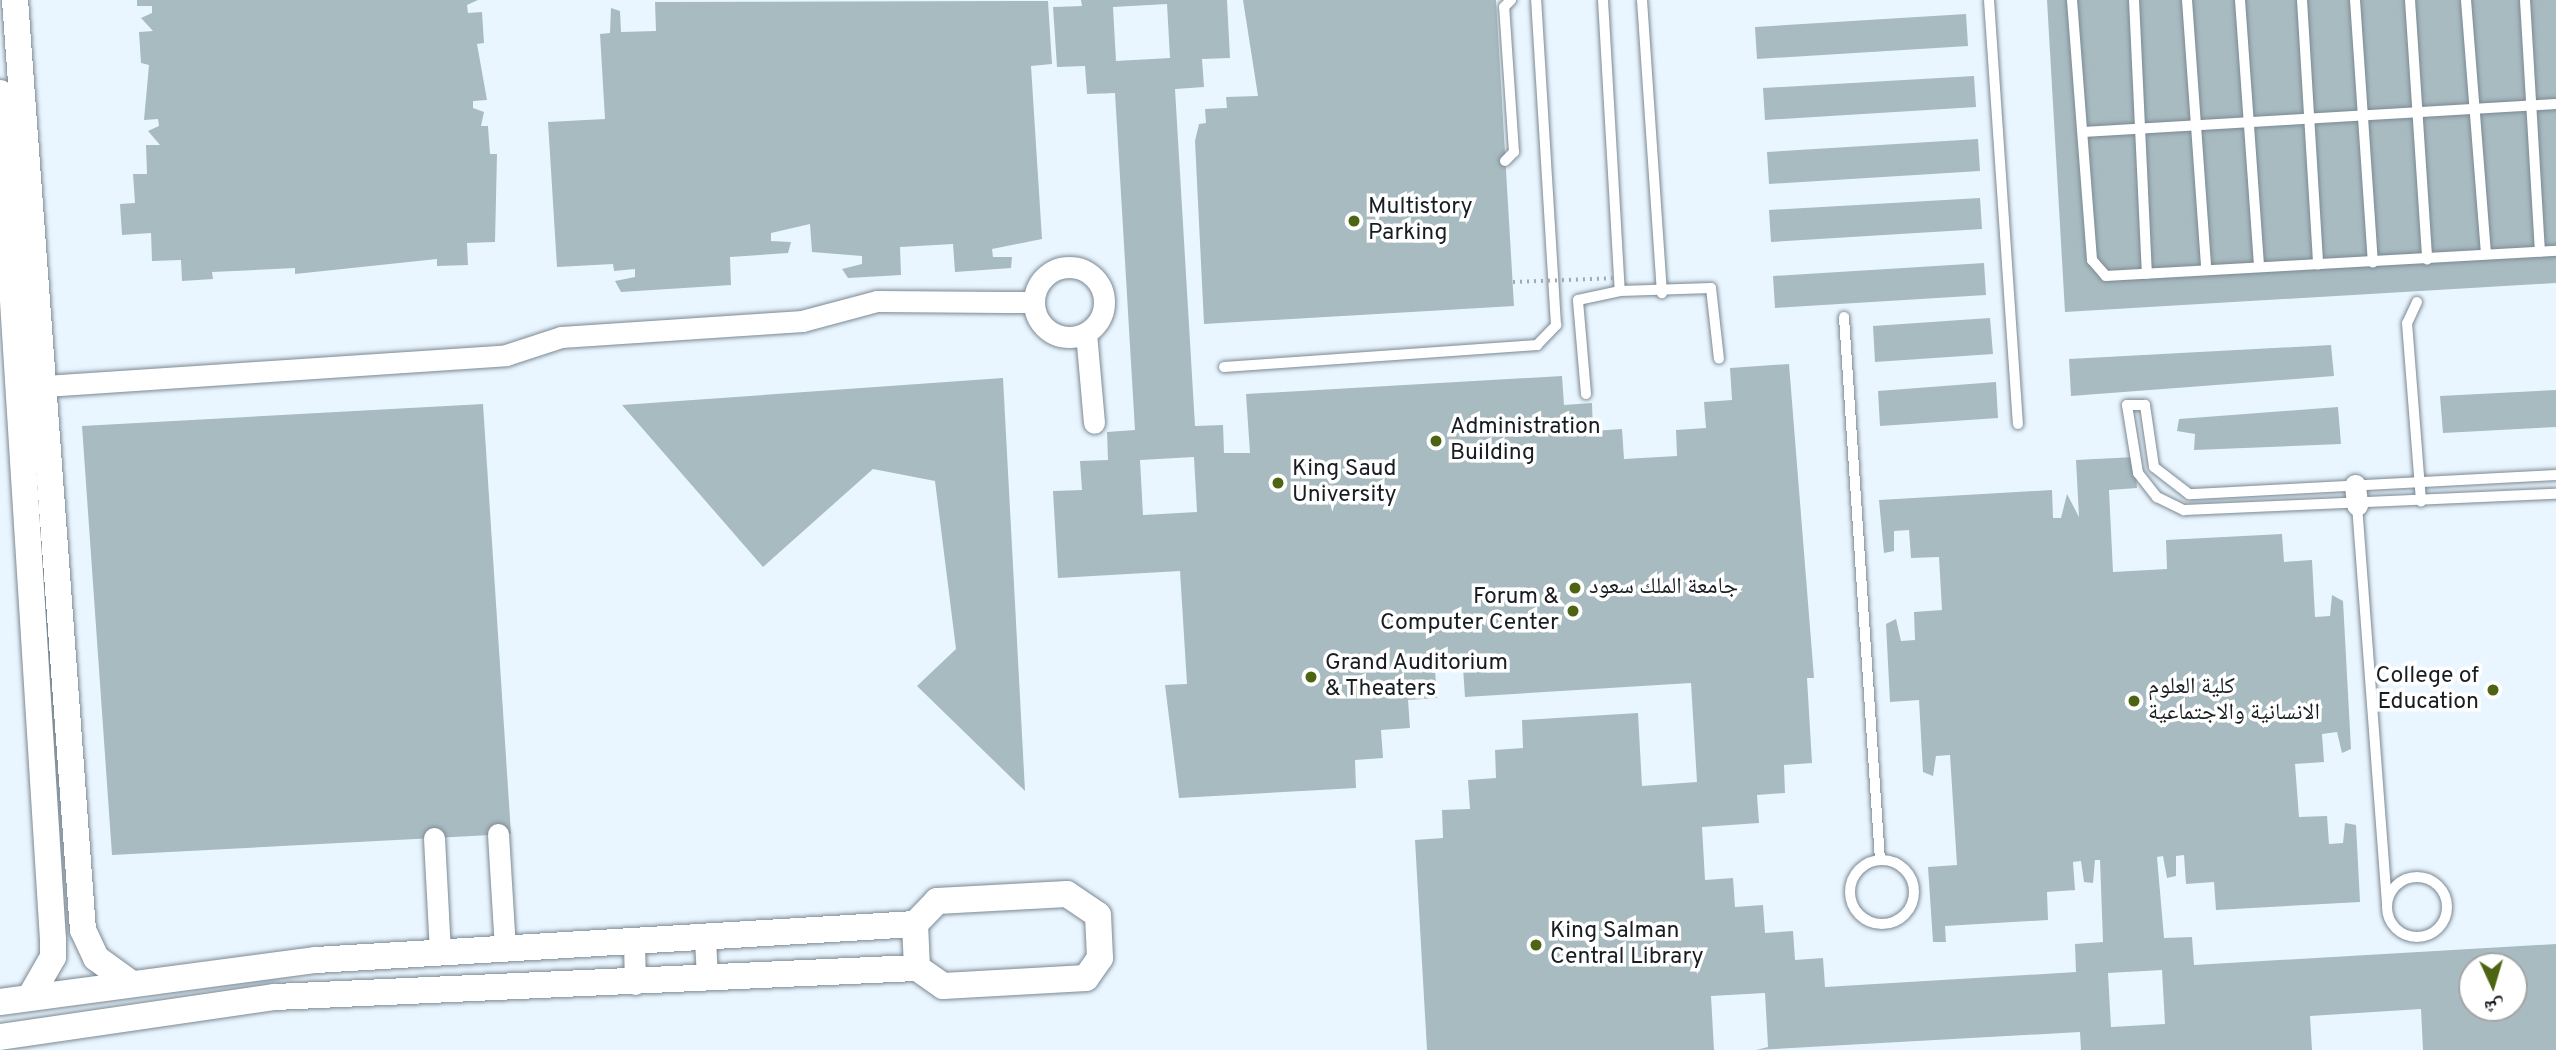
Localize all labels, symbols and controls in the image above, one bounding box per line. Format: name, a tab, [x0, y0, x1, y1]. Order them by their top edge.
place label: Multistory Parking	[1368, 194, 1473, 248]
marker: Multistory Parking	[1346, 213, 1362, 229]
place label: Administration Building	[1450, 414, 1601, 468]
marker: Administration Building	[1428, 433, 1444, 449]
place label: King Saud University	[1292, 456, 1397, 510]
marker: King Saud University	[1270, 475, 1286, 491]
place label: جامعة الملك سعود	[1589, 574, 1738, 602]
marker: جامعة الملك سعود	[1567, 580, 1583, 596]
place label: Forum & Computer Center	[1380, 584, 1559, 638]
marker: Forum & Computer Center	[1565, 603, 1581, 619]
place label: Grand Auditorium & Theaters	[1325, 650, 1509, 704]
place label: College of Education	[2375, 663, 2479, 717]
marker: Grand Auditorium & Theaters	[1303, 669, 1319, 685]
place label: كلية العلوم الانسانية والاجتماعية	[2148, 674, 2320, 728]
marker: College of Education	[2485, 682, 2501, 698]
marker: كلية العلوم الانسانية والاجتماعية	[2126, 693, 2142, 709]
place label: King Salman Central Library	[1550, 918, 1704, 972]
marker: King Salman Central Library	[1528, 937, 1544, 953]
north arrow	[2458, 952, 2528, 1022]
text: ش	[2483, 993, 2505, 1019]

